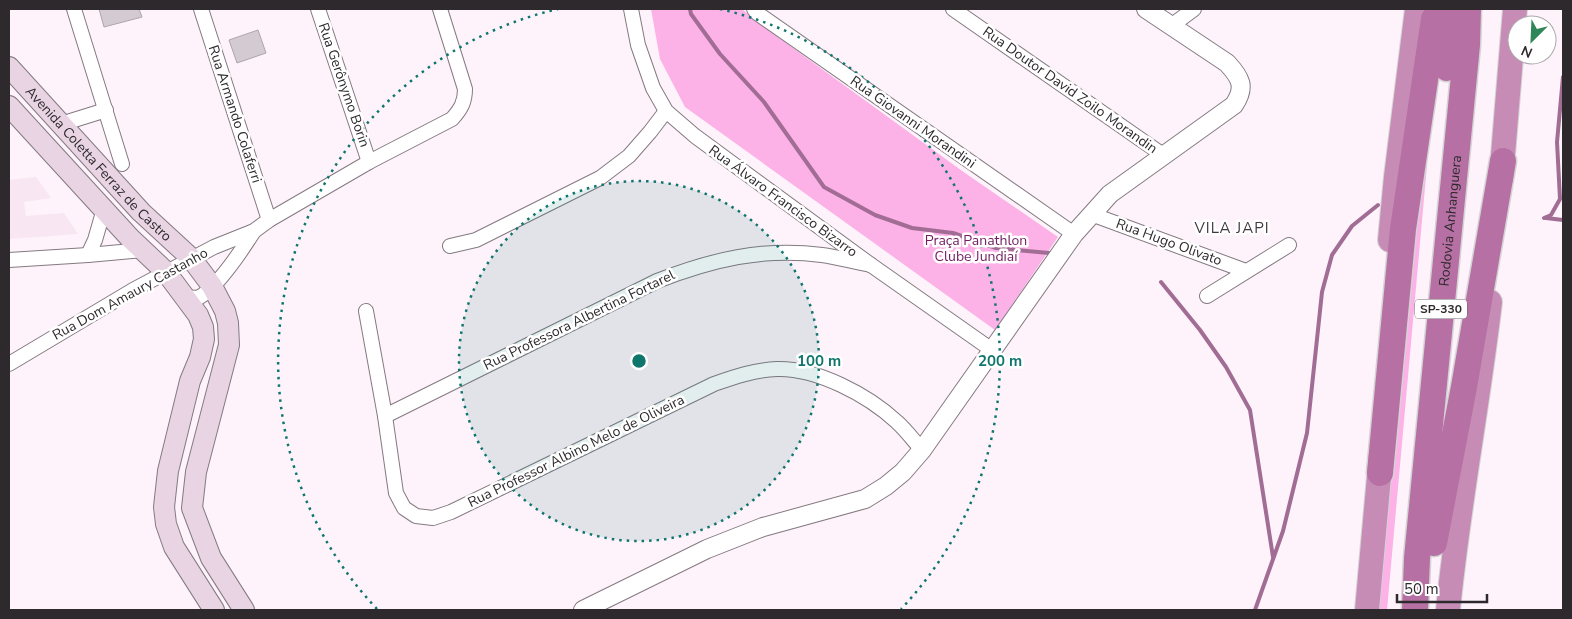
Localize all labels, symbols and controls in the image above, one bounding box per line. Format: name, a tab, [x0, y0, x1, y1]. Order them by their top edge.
north arrow	[1507, 15, 1557, 65]
street label: Rua Gerônymo Borin	[314, 20, 374, 150]
street label: Rua Doutor David Zoilo Morandin	[979, 22, 1161, 158]
text: N	[1518, 41, 1536, 62]
street label: Rua Armando Colaferri	[204, 43, 266, 185]
street label: Rua Giovanni Morandini	[846, 71, 980, 173]
street label: Avenida Coletta Ferraz de Castro	[21, 82, 176, 246]
street label: Rua Álvaro Francisco Bizarro	[705, 141, 861, 262]
street label: Rodovia Anhanguera	[1434, 154, 1466, 287]
street label: Rua Hugo Olivato	[1113, 214, 1225, 270]
district label: VILA JAPI	[1194, 218, 1269, 238]
park label: Praça Panathlon Clube Jundiaí	[925, 231, 1027, 266]
street label: Rua Dom Amaury Castanho	[49, 243, 211, 345]
street label: Rua Professora Albertina Fortarel	[480, 265, 679, 375]
road number: SP-330	[1415, 300, 1467, 318]
text: 100 m	[797, 351, 841, 371]
text: 200 m	[978, 351, 1022, 371]
centre of rings	[630, 352, 648, 370]
street label: Rua Professor Albino Melo de Oliveira	[464, 390, 688, 512]
scale bar	[1397, 572, 1487, 604]
text: 50 m	[1404, 579, 1439, 599]

